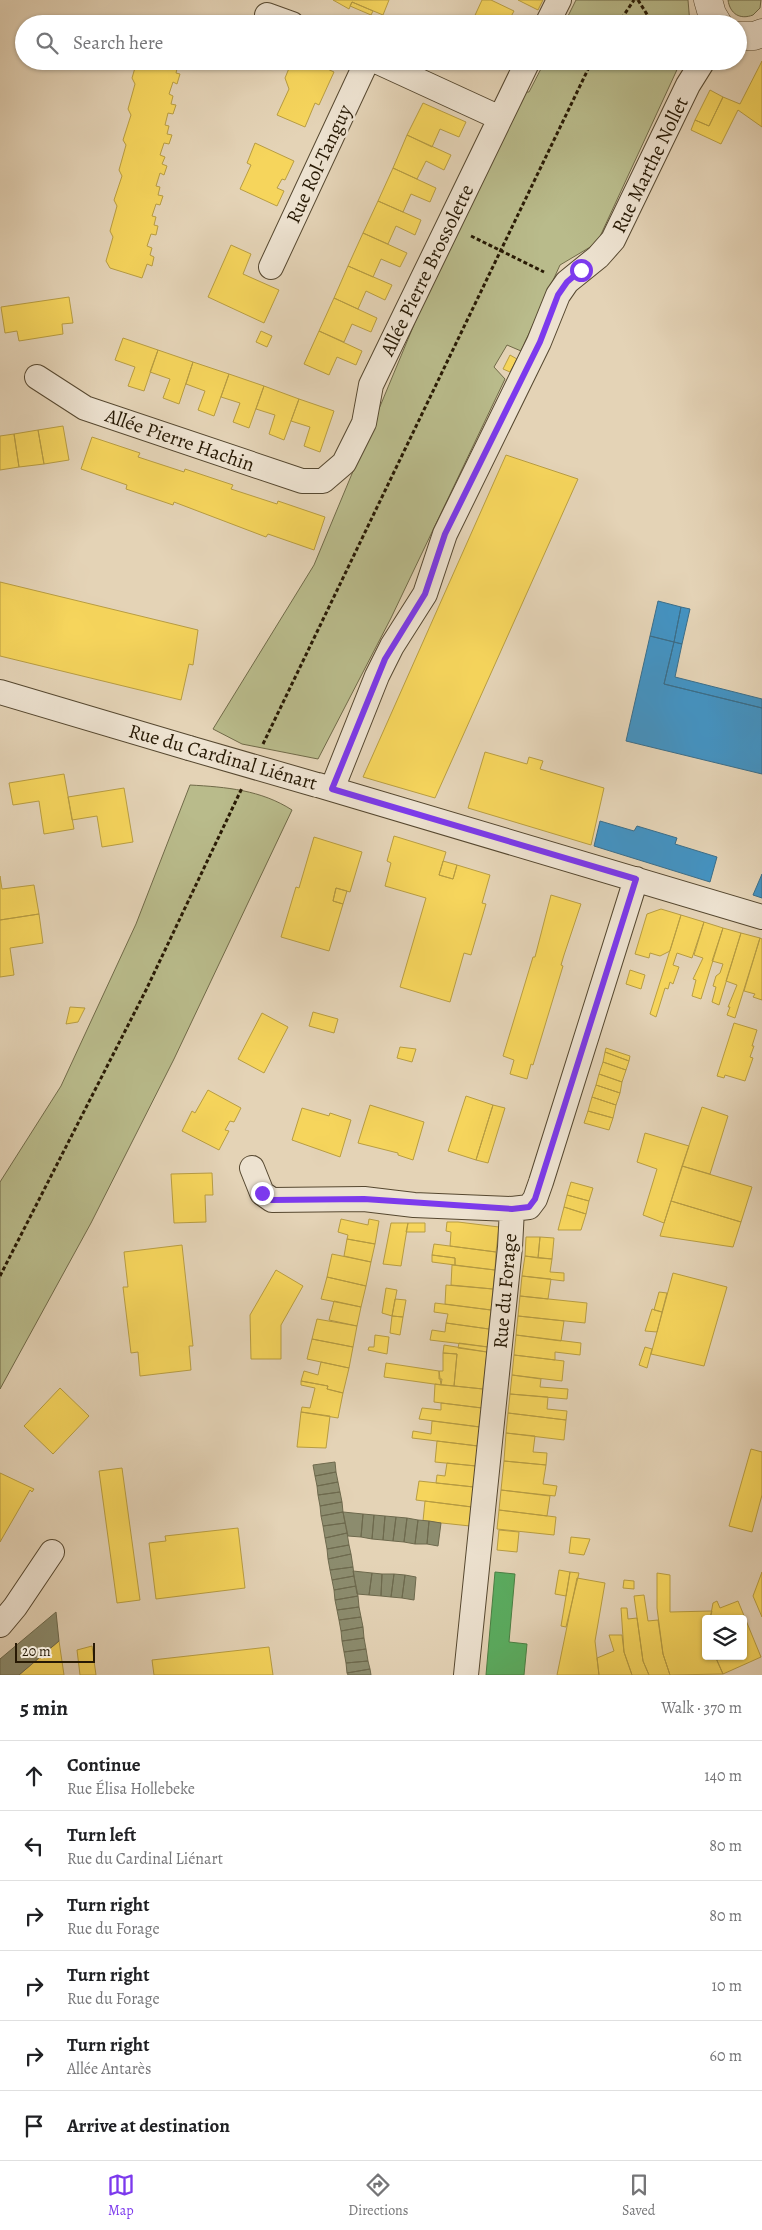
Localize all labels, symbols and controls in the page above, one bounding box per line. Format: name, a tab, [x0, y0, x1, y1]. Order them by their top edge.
search box	[15, 15, 747, 70]
icon: search	[33, 29, 61, 57]
text: Search here	[73, 30, 163, 56]
street label: Rue Marthe Nollet	[605, 92, 695, 238]
street label: Rue Rol-Tanguy	[280, 99, 359, 228]
street label: Allée Pierre Brossolette	[373, 180, 480, 361]
route start	[570, 259, 593, 282]
street label: Allée Pierre Hachin	[101, 401, 258, 478]
street label: Rue du Cardinal Liénart	[126, 717, 321, 797]
route end	[251, 1182, 274, 1205]
street label: Rue du Forage	[486, 1232, 524, 1350]
map controls	[702, 1615, 747, 1660]
button: layers	[702, 1615, 747, 1660]
scale bar	[15, 1640, 95, 1663]
text: 20 m	[22, 1642, 51, 1661]
text: 5 min	[20, 1694, 68, 1722]
text: Walk · 370 m	[661, 1697, 742, 1719]
text: Continue	[67, 1752, 141, 1778]
icon: ahead	[20, 1762, 48, 1790]
text: 140 m	[704, 1765, 742, 1787]
text: Rue Élisa Hollebeke	[67, 1778, 195, 1800]
text: Turn left	[67, 1822, 136, 1848]
icon: left	[20, 1832, 48, 1860]
text: 80 m	[709, 1835, 742, 1857]
text: Rue du Cardinal Liénart	[67, 1848, 223, 1870]
text: Turn right	[67, 1892, 149, 1918]
icon: right	[20, 1902, 48, 1930]
text: 80 m	[709, 1905, 742, 1927]
text: Rue du Forage	[67, 1918, 160, 1940]
text: Turn right	[67, 1962, 149, 1988]
icon: right	[20, 1972, 48, 2000]
text: 10 m	[712, 1975, 742, 1997]
text: Rue du Forage	[67, 1988, 160, 2010]
text: Turn right	[67, 2032, 149, 2058]
icon: right	[20, 2042, 48, 2070]
text: 60 m	[710, 2045, 742, 2067]
text: Allée Antarès	[67, 2058, 151, 2080]
icon: arrive	[20, 2112, 48, 2140]
text: Arrive at destination	[67, 2113, 230, 2139]
tab: Map	[107, 2171, 135, 2220]
tab: Directions	[348, 2171, 408, 2220]
tab: Saved	[622, 2171, 655, 2220]

